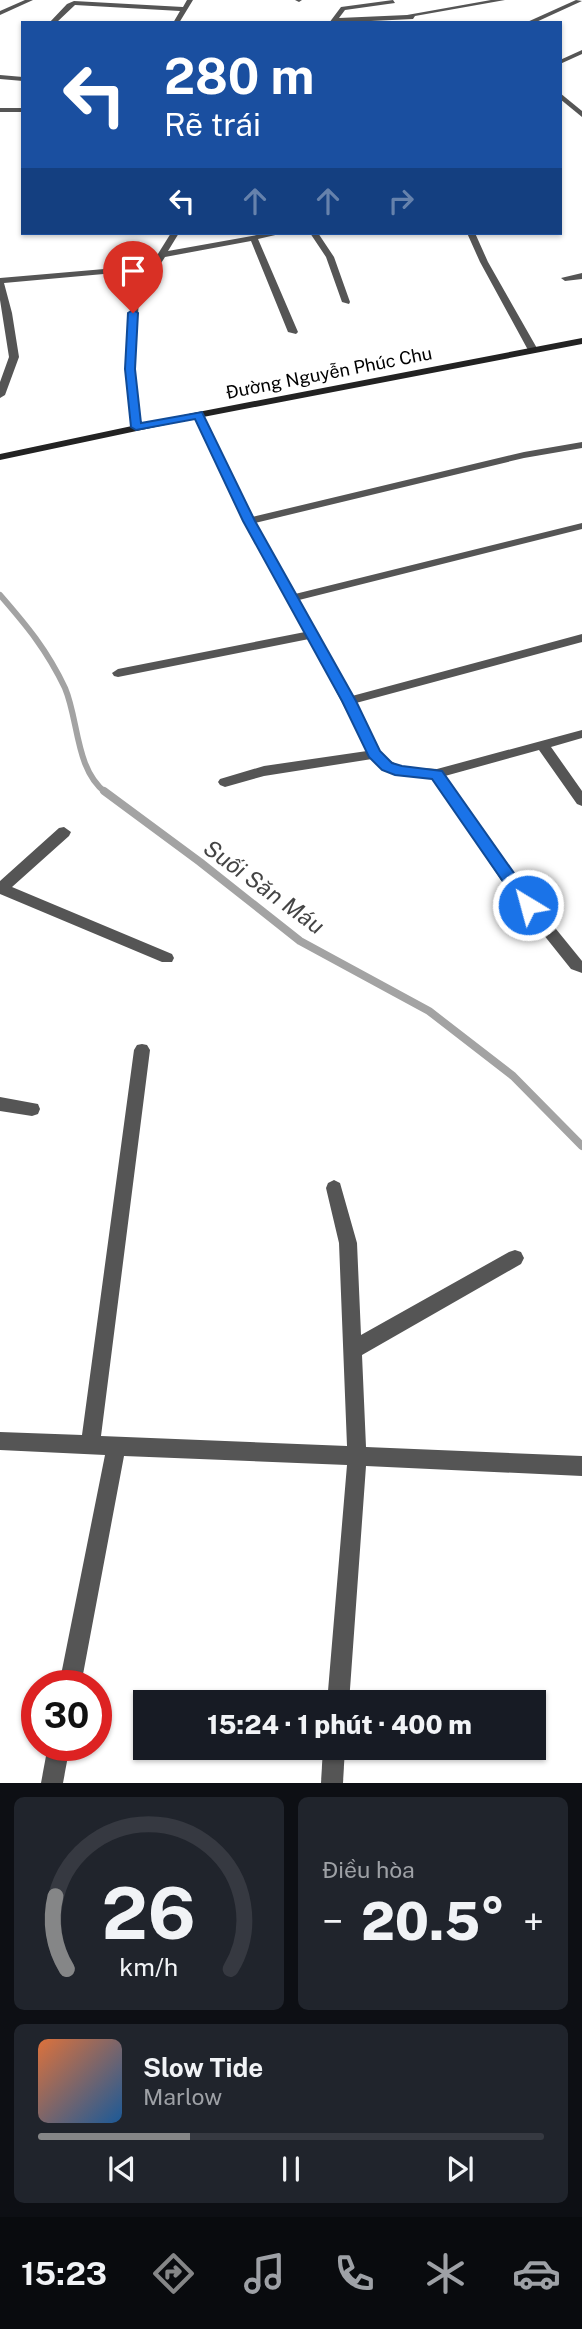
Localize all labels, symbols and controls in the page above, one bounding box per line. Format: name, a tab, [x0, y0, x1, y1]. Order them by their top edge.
text: 280 m	[164, 47, 314, 105]
icon: left	[49, 49, 140, 140]
text: Rẽ trái	[164, 106, 261, 143]
icon: left	[163, 182, 201, 220]
icon: ahead	[236, 182, 274, 220]
icon: ahead	[309, 182, 347, 220]
icon: right	[382, 182, 420, 220]
pin	[103, 241, 163, 313]
icon: arrive	[114, 252, 152, 290]
street label: Đường Nguyễn Phúc Chu	[224, 342, 434, 403]
water label: Suối Săn Máu	[199, 834, 330, 939]
position arrow	[491, 868, 565, 942]
speed limit sign: 30	[21, 1670, 112, 1761]
text: 15:24 · 1 phút · 400 m	[207, 1709, 472, 1740]
text: Điều hòa	[322, 1856, 415, 1883]
text: 26	[102, 1871, 196, 1956]
text: 20.5°	[361, 1891, 505, 1952]
text: −	[322, 1899, 343, 1944]
text: +	[523, 1899, 544, 1944]
text: km/h	[120, 1952, 178, 1982]
text: Slow Tide	[143, 2052, 263, 2083]
text: Marlow	[143, 2083, 222, 2110]
icon: previous	[103, 2150, 141, 2188]
icon: pause	[272, 2150, 310, 2188]
icon: next	[441, 2150, 479, 2188]
icon: directions	[149, 2249, 198, 2298]
icon: music	[240, 2249, 289, 2298]
icon: phone	[330, 2249, 379, 2298]
icon: climate	[421, 2249, 470, 2298]
icon: car	[512, 2249, 561, 2298]
text: 15:23	[21, 2255, 107, 2292]

